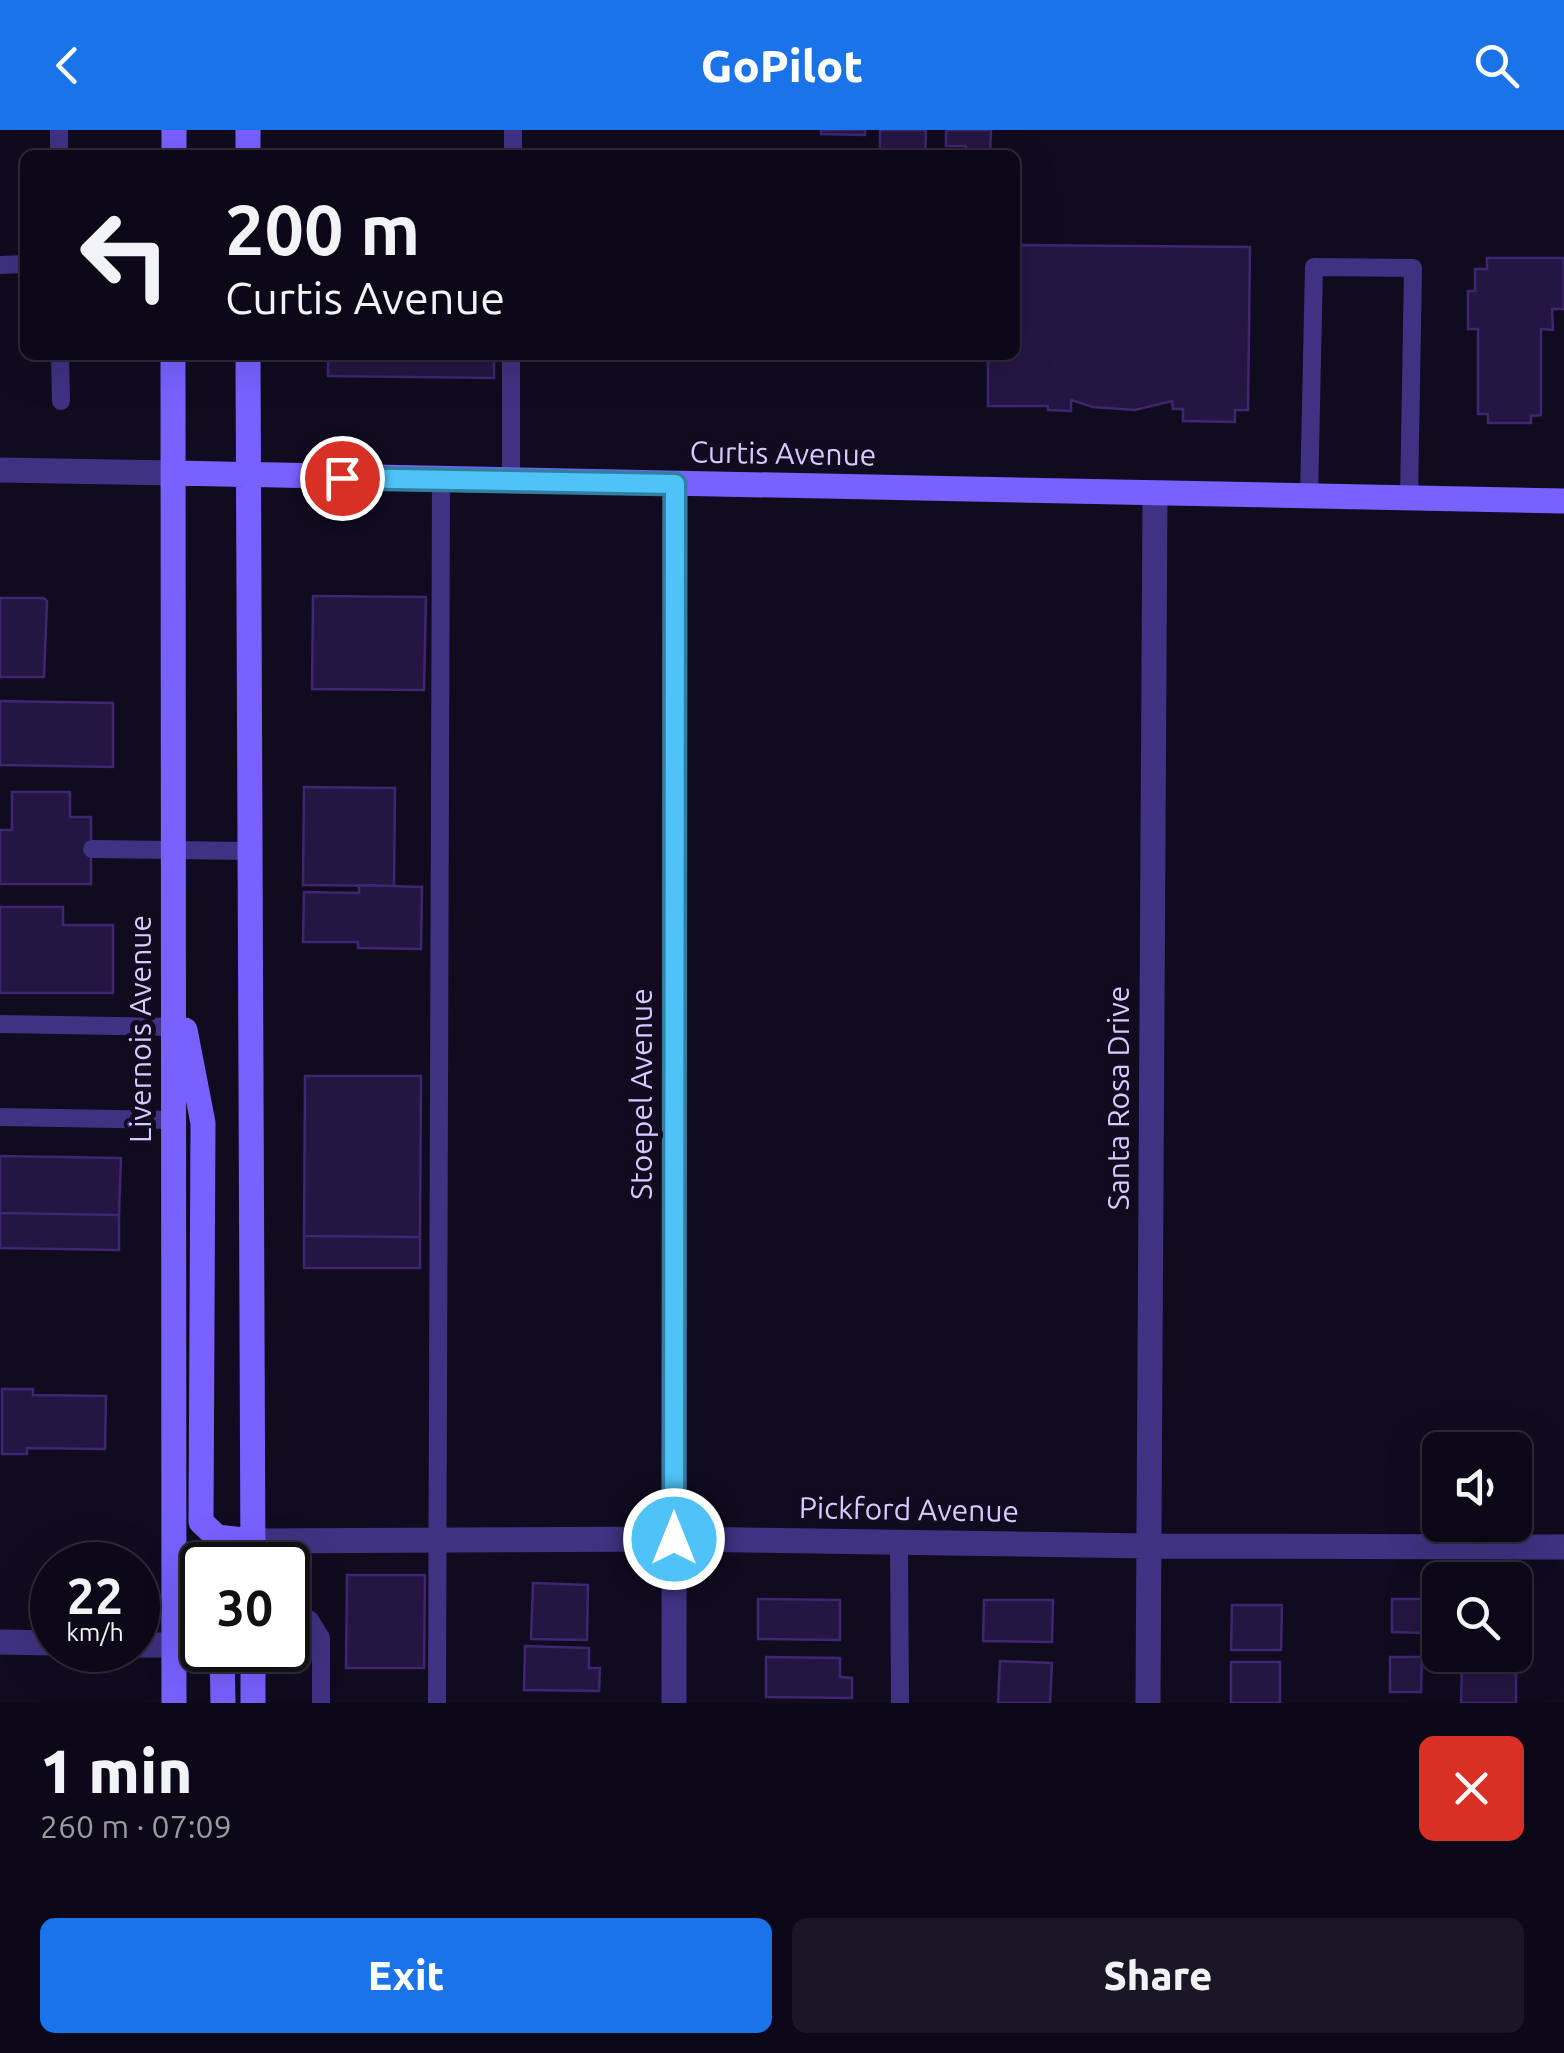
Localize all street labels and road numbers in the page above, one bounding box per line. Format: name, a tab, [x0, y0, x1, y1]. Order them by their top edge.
street label: Curtis Avenue	[689, 434, 877, 472]
street label: Livernois Avenue	[123, 915, 157, 1143]
street label: Santa Rosa Drive	[1101, 986, 1135, 1210]
street label: Stoepel Avenue	[624, 988, 658, 1200]
street label: Pickford Avenue	[799, 1490, 1019, 1528]

